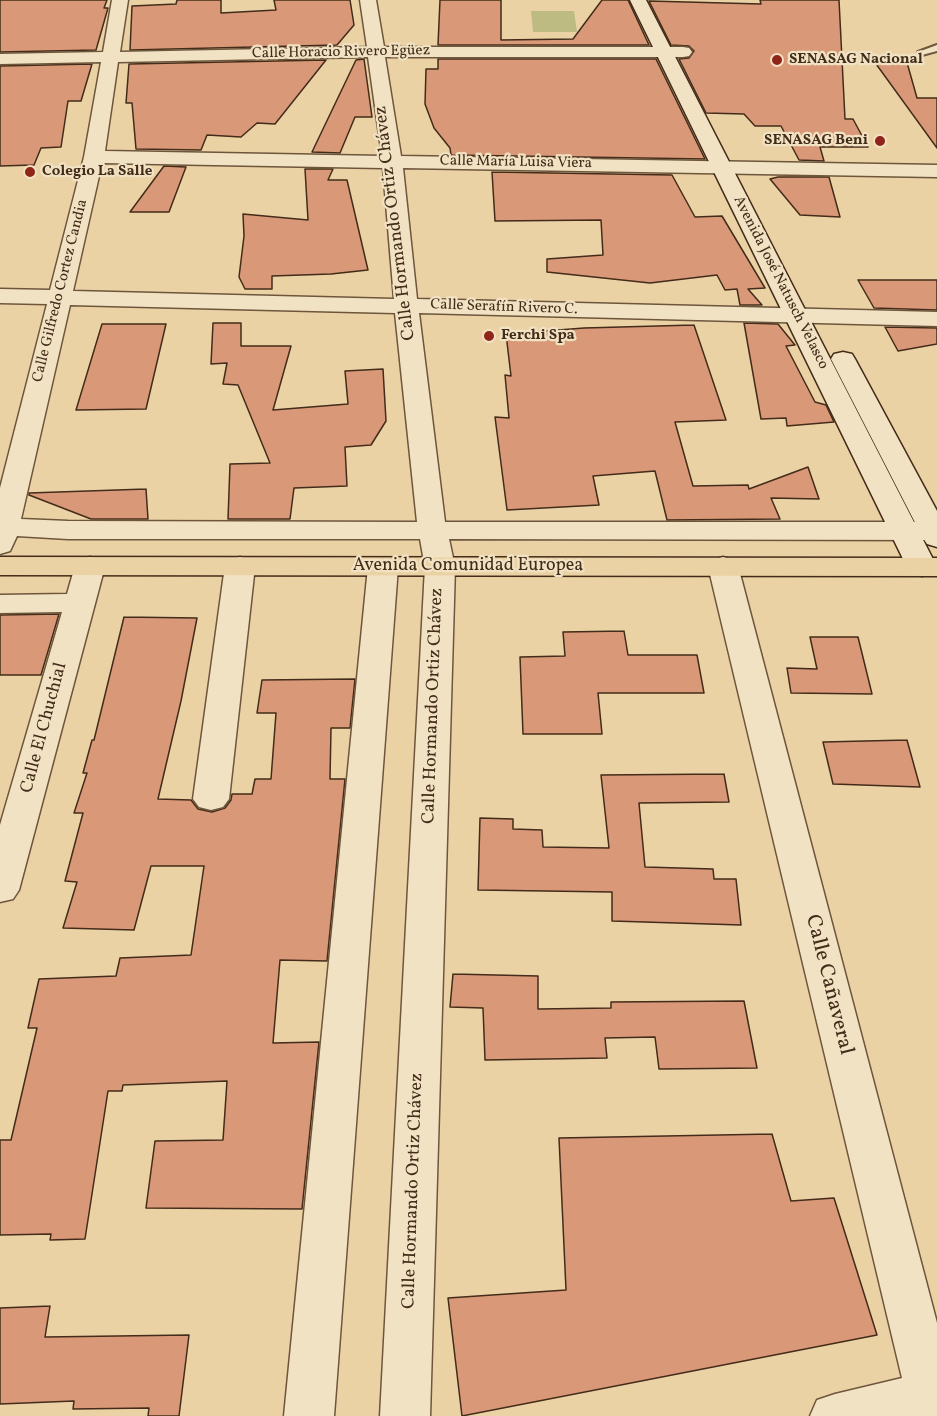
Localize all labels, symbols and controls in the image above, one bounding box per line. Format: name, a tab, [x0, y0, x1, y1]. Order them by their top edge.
street label: Calle Horacio Rivero Egüez	[252, 42, 430, 64]
place label: SENASAG Nacional	[789, 51, 923, 69]
marker: SENASAG Nacional	[770, 53, 784, 67]
street label: Calle Hormando Ortiz Chávez	[371, 105, 421, 341]
place label: SENASAG Beni	[764, 132, 868, 150]
marker: SENASAG Beni	[873, 134, 887, 148]
street label: Calle María Luisa Viera	[440, 153, 592, 173]
place label: Colegio La Salle	[42, 163, 152, 181]
marker: Colegio La Salle	[23, 165, 37, 179]
street label: Avenida José Natusch Velasco	[728, 193, 832, 373]
street label: Calle Gilfredo Cortez Candia	[30, 198, 92, 384]
street label: Calle Serafín Rivero C.	[430, 296, 578, 320]
place label: Ferchi Spa	[501, 327, 575, 345]
marker: Ferchi Spa	[482, 329, 496, 343]
street label: Avenida Comunidad Europea	[353, 556, 583, 578]
street label: Calle Hormando Ortiz Chávez	[419, 588, 449, 824]
street label: Calle El Chuchial	[17, 660, 73, 796]
street label: Calle Cañaveral	[798, 912, 858, 1058]
street label: Calle Hormando Ortiz Chávez	[399, 1073, 429, 1309]

